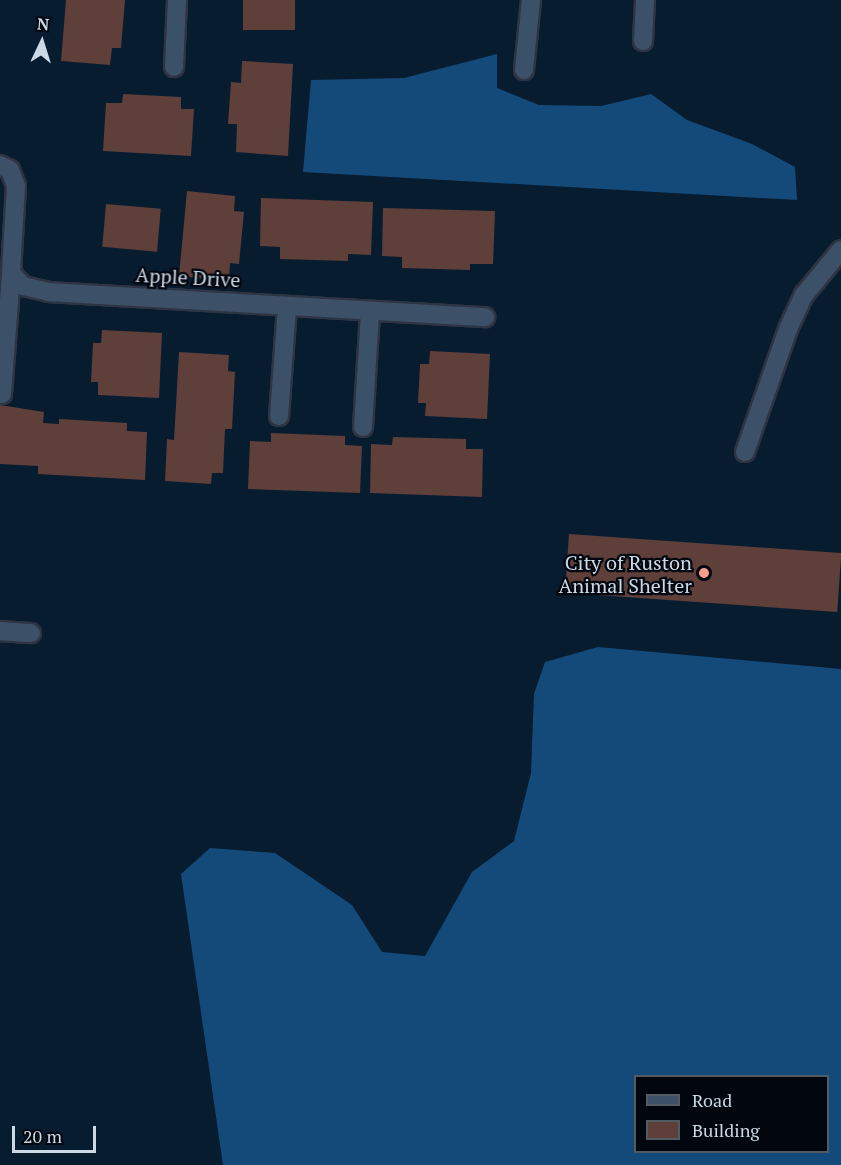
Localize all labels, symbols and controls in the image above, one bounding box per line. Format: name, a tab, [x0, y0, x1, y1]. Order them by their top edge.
north arrow	[12, 12, 72, 72]
text: N	[36, 13, 50, 35]
street label: Apple Drive	[135, 262, 241, 292]
place label: City of Ruston Animal Shelter	[559, 550, 692, 597]
marker: City of Ruston Animal Shelter	[697, 566, 711, 580]
legend	[634, 1075, 829, 1153]
text: Road	[692, 1088, 732, 1112]
scale bar	[15, 1114, 99, 1152]
text: Building	[692, 1118, 760, 1142]
text: 20 m	[23, 1124, 62, 1148]

